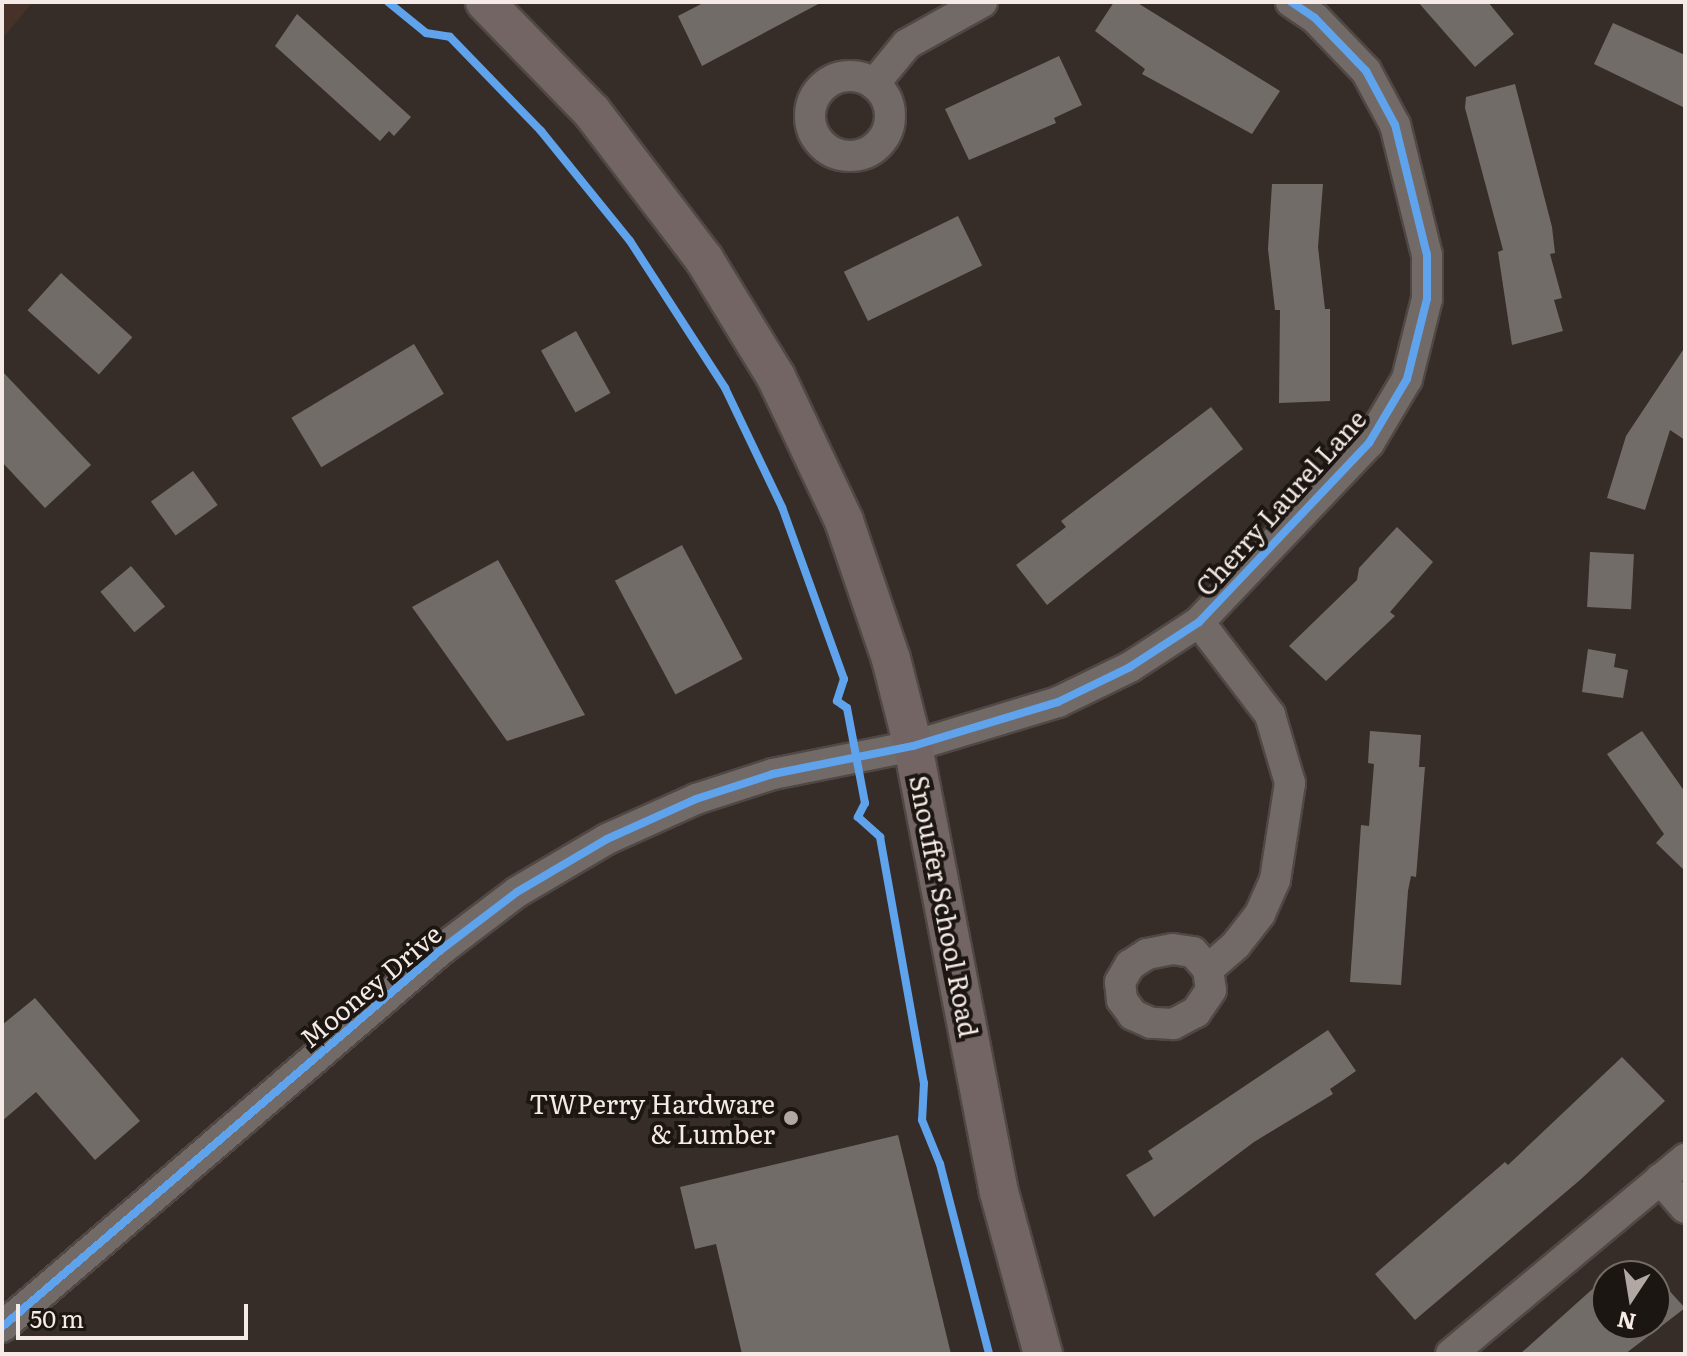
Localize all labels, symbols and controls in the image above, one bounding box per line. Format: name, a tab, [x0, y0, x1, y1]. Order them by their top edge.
street label: Cherry Laurel Lane	[1188, 403, 1372, 601]
street label: Snouffer School Road	[904, 773, 986, 1039]
street label: Mooney Drive	[293, 917, 447, 1053]
place label: TWPerry Hardware & Lumber	[529, 1087, 775, 1148]
marker: TWPerry Hardware & Lumber	[782, 1109, 800, 1127]
north arrow	[1591, 1260, 1671, 1340]
scale bar	[20, 1288, 252, 1338]
text: 50 m	[30, 1300, 84, 1335]
text: N	[1614, 1304, 1639, 1340]

